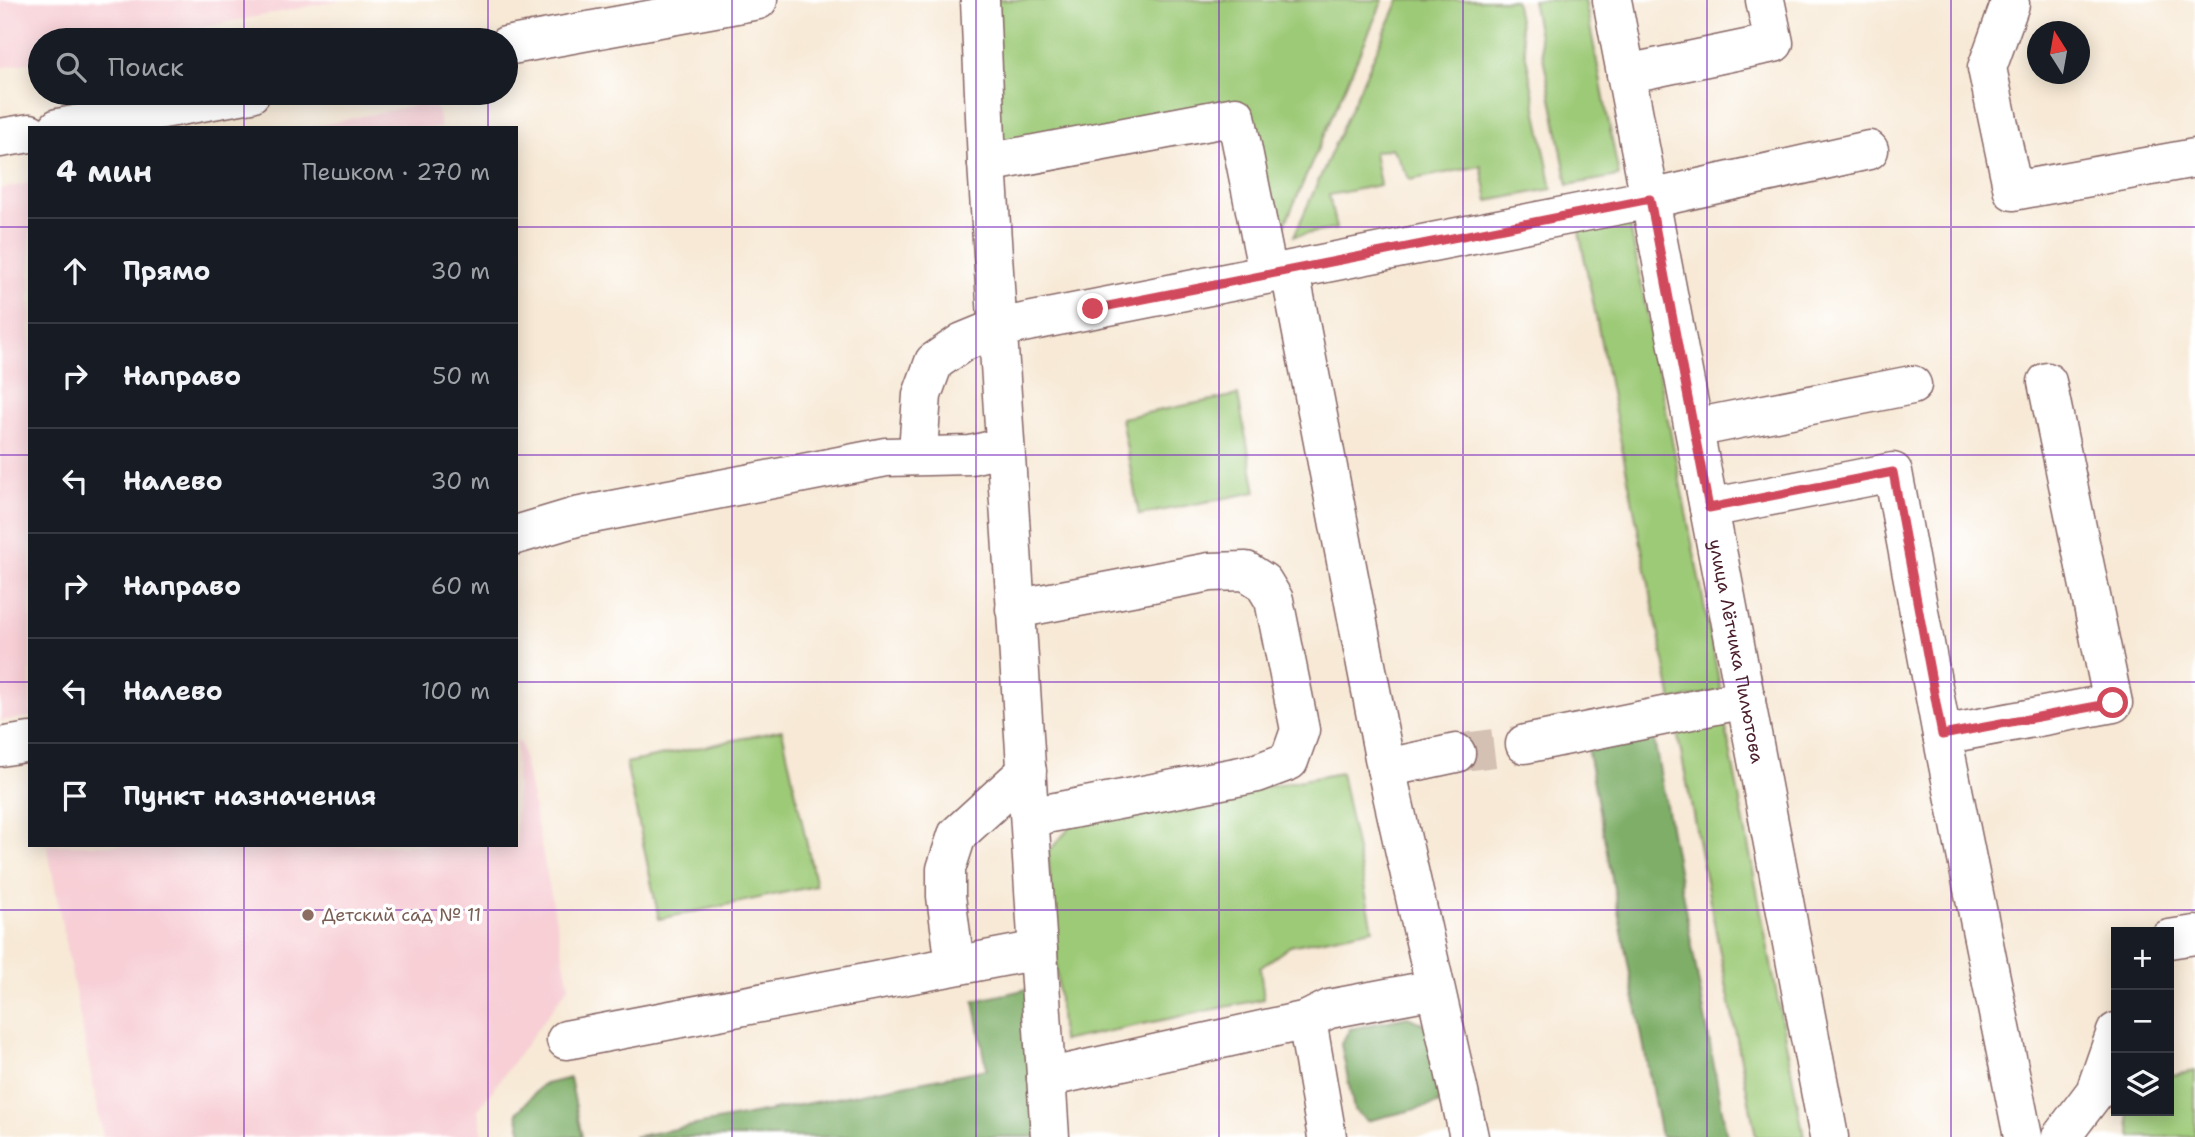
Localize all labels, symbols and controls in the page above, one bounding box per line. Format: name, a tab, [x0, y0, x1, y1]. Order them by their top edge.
north arrow	[2027, 21, 2090, 84]
search box	[28, 28, 518, 105]
icon: search	[52, 48, 90, 86]
text: Поиск	[108, 49, 184, 84]
text: 4 мин	[56, 151, 152, 192]
text: Пешком · 270 m	[302, 157, 490, 187]
icon: ahead	[56, 252, 94, 290]
text: Прямо	[123, 253, 211, 288]
text: 30 m	[431, 256, 490, 286]
route end	[1077, 293, 1108, 324]
icon: right	[56, 357, 94, 395]
text: Направо	[123, 358, 241, 393]
text: 50 m	[432, 361, 490, 391]
icon: left	[56, 462, 94, 500]
text: Налево	[123, 463, 223, 498]
text: 30 m	[431, 466, 490, 496]
street label: улица Лётчика Пилютова	[1703, 537, 1769, 765]
icon: right	[56, 567, 94, 605]
text: Направо	[123, 568, 241, 603]
text: 60 m	[431, 571, 490, 601]
icon: left	[56, 672, 94, 710]
text: Налево	[123, 673, 223, 708]
text: 100 m	[421, 676, 490, 706]
route start	[2097, 687, 2128, 718]
icon: arrive	[56, 777, 94, 815]
text: Пункт назначения	[123, 778, 376, 813]
place label: Детский сад № 11	[322, 903, 481, 927]
marker: Детский сад № 11	[300, 907, 316, 923]
map controls	[2111, 927, 2174, 1116]
button: +	[2111, 927, 2174, 990]
button: −	[2111, 990, 2174, 1053]
button: layers	[2111, 1053, 2174, 1116]

